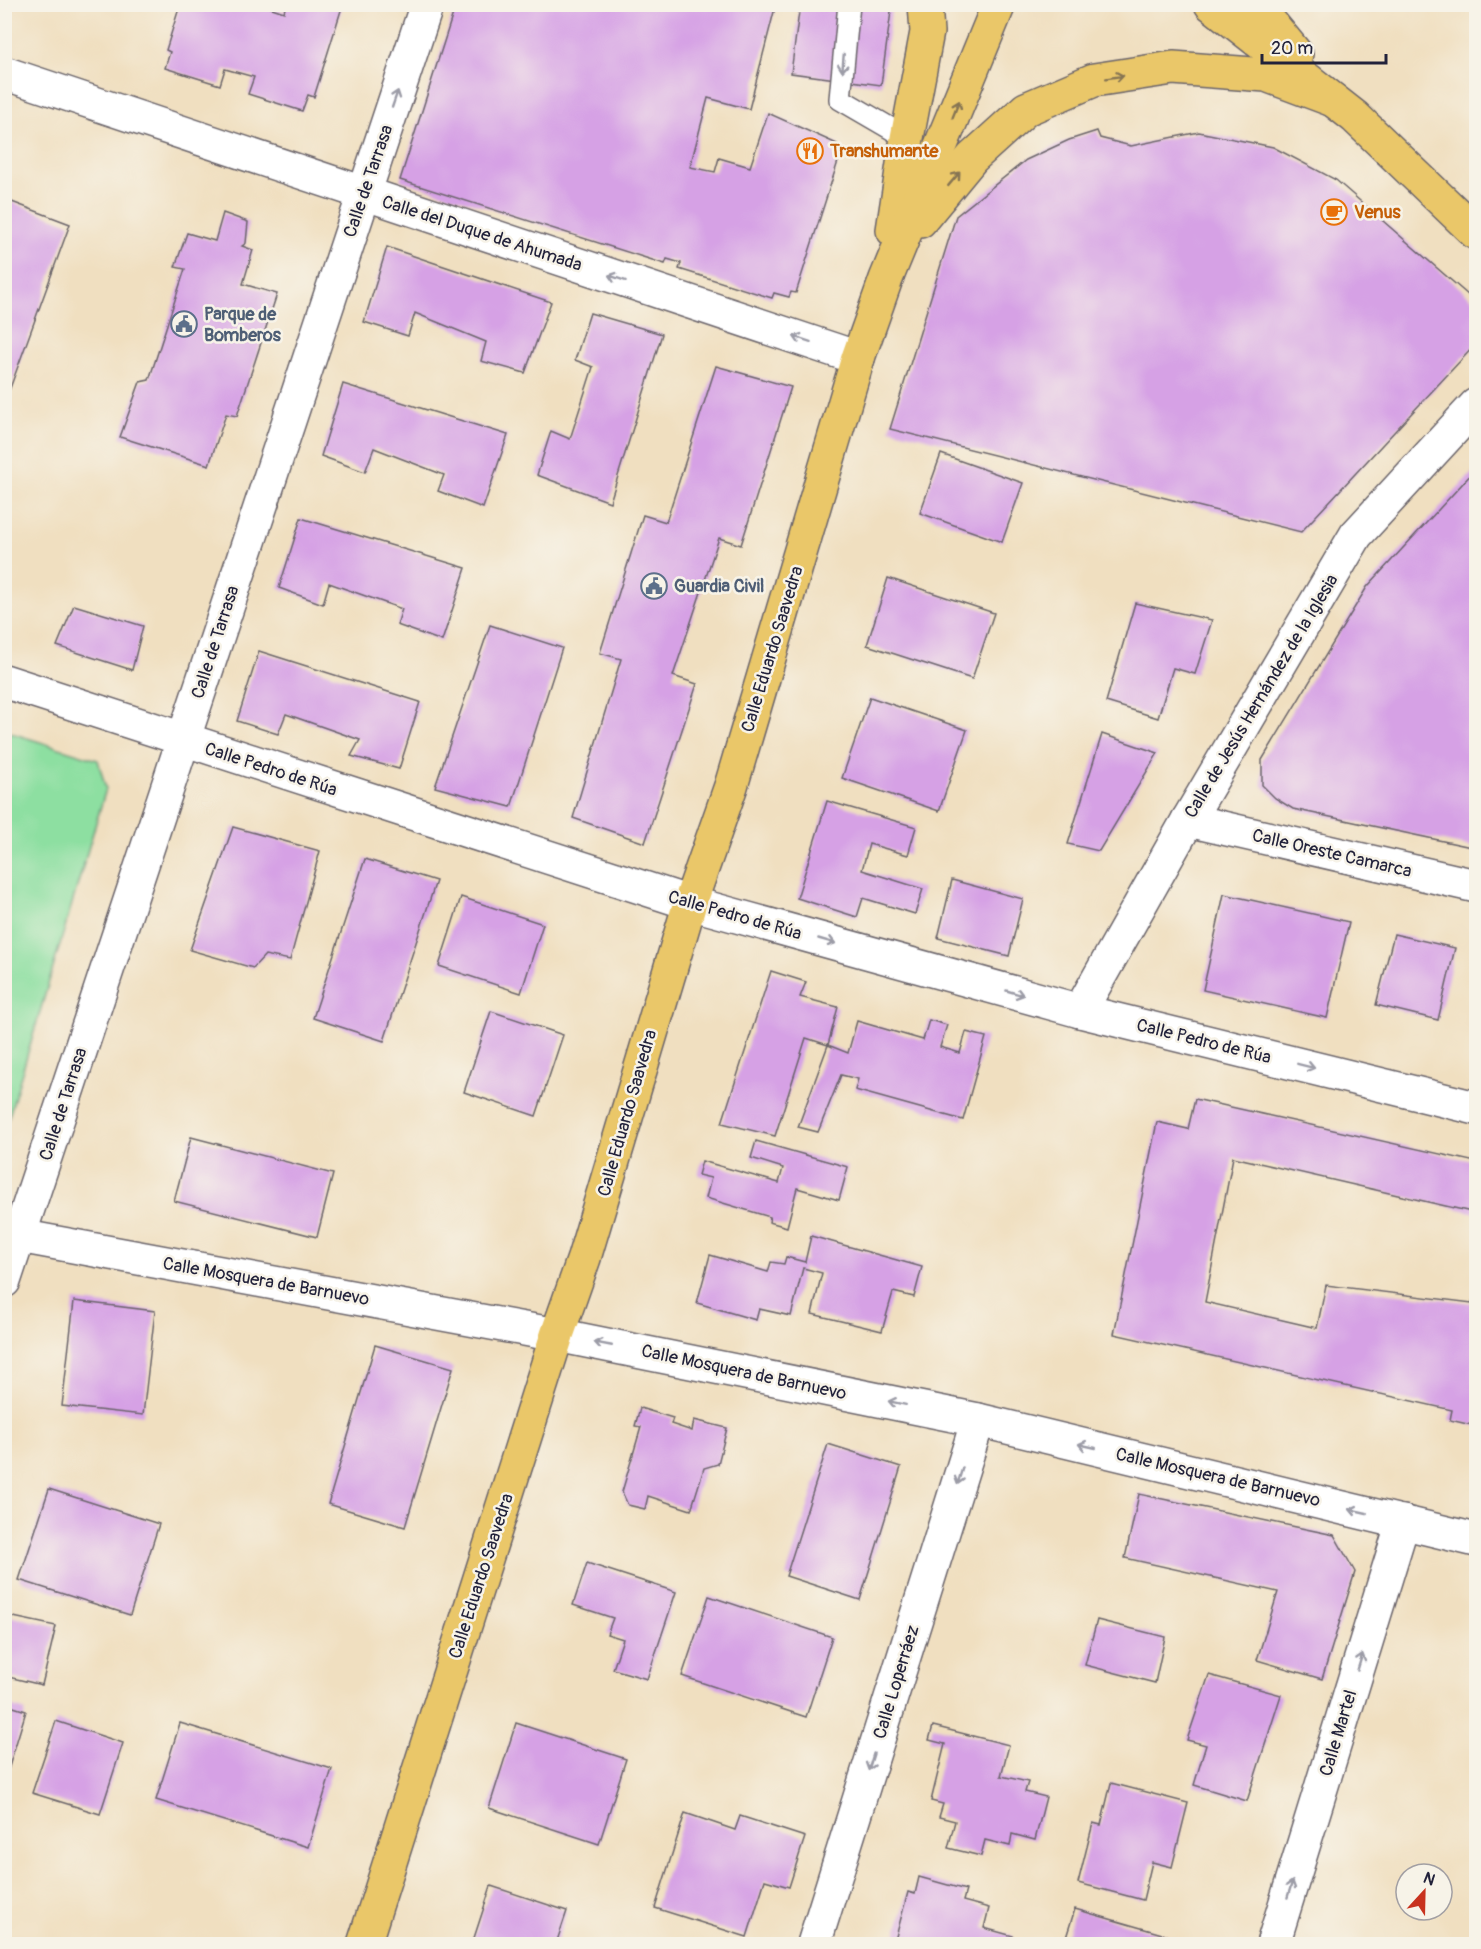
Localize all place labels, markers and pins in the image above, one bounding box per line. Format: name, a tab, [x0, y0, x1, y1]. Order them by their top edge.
restaurant icon: Transhumante	[795, 136, 825, 166]
place label: Transhumante	[829, 140, 940, 163]
cafe icon: Venus	[1319, 197, 1349, 227]
place label: Venus	[1354, 201, 1402, 224]
place label: Parque de Bomberos	[204, 303, 282, 347]
public building icon: Parque de Bomberos	[169, 309, 199, 339]
public building icon: Guardia Civil	[639, 571, 669, 601]
place label: Guardia Civil	[674, 575, 764, 598]

